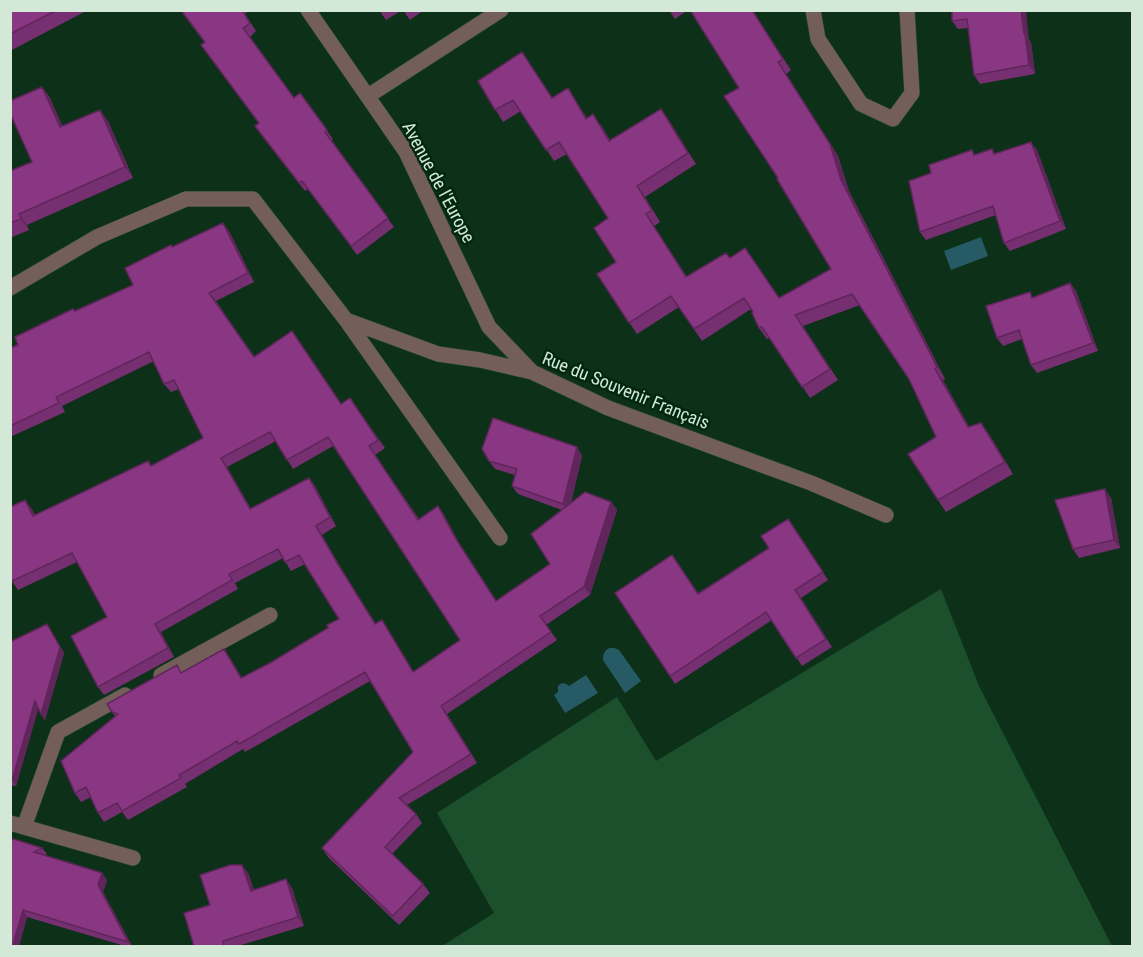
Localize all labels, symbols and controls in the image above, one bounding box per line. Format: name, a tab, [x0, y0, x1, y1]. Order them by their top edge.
street label: Avenue de l'Europe	[398, 118, 480, 246]
street label: Rue du Souvenir Français	[539, 347, 713, 433]

